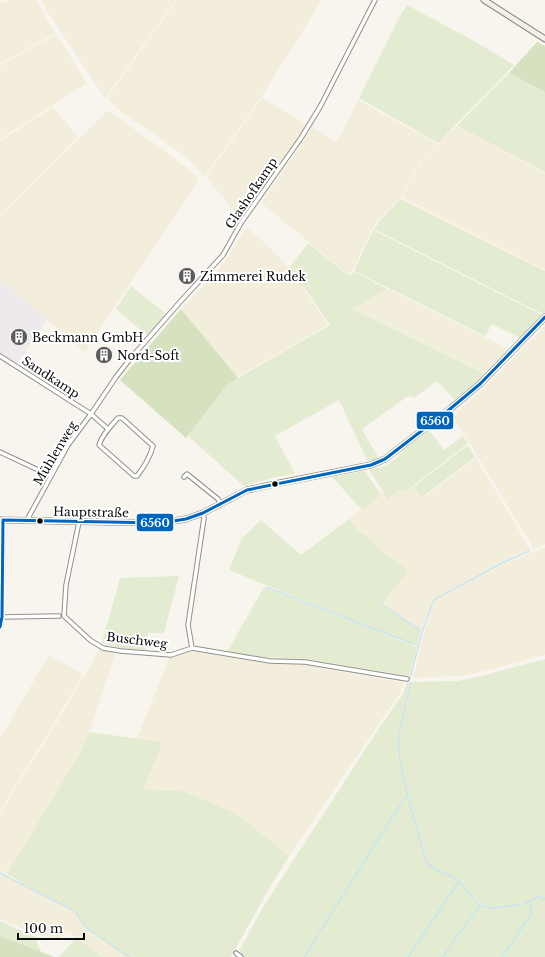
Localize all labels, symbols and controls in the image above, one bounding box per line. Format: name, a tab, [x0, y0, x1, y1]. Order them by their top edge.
street label: Glashofkamp	[222, 155, 280, 231]
building icon: Zimmerei Rudek	[177, 266, 197, 286]
place label: Zimmerei Rudek	[200, 269, 306, 284]
building icon: Beckmann GmbH	[9, 327, 29, 347]
place label: Beckmann GmbH	[32, 330, 143, 345]
building icon: Nord-Soft	[94, 345, 114, 365]
place label: Nord-Soft	[117, 348, 180, 363]
street label: Sandkamp	[19, 353, 83, 401]
line badge: 6560	[416, 411, 454, 430]
text: 6560	[420, 414, 450, 428]
street label: Mühlenweg	[30, 418, 80, 488]
unlabelled marker	[270, 479, 280, 489]
street label: Hauptstraße	[53, 504, 129, 520]
line badge: 6560	[136, 513, 174, 532]
unlabelled marker	[35, 516, 45, 526]
text: 6560	[140, 516, 170, 530]
street label: Buschweg	[106, 629, 169, 651]
scale bar	[18, 915, 84, 941]
text: 100 m	[24, 921, 63, 936]

